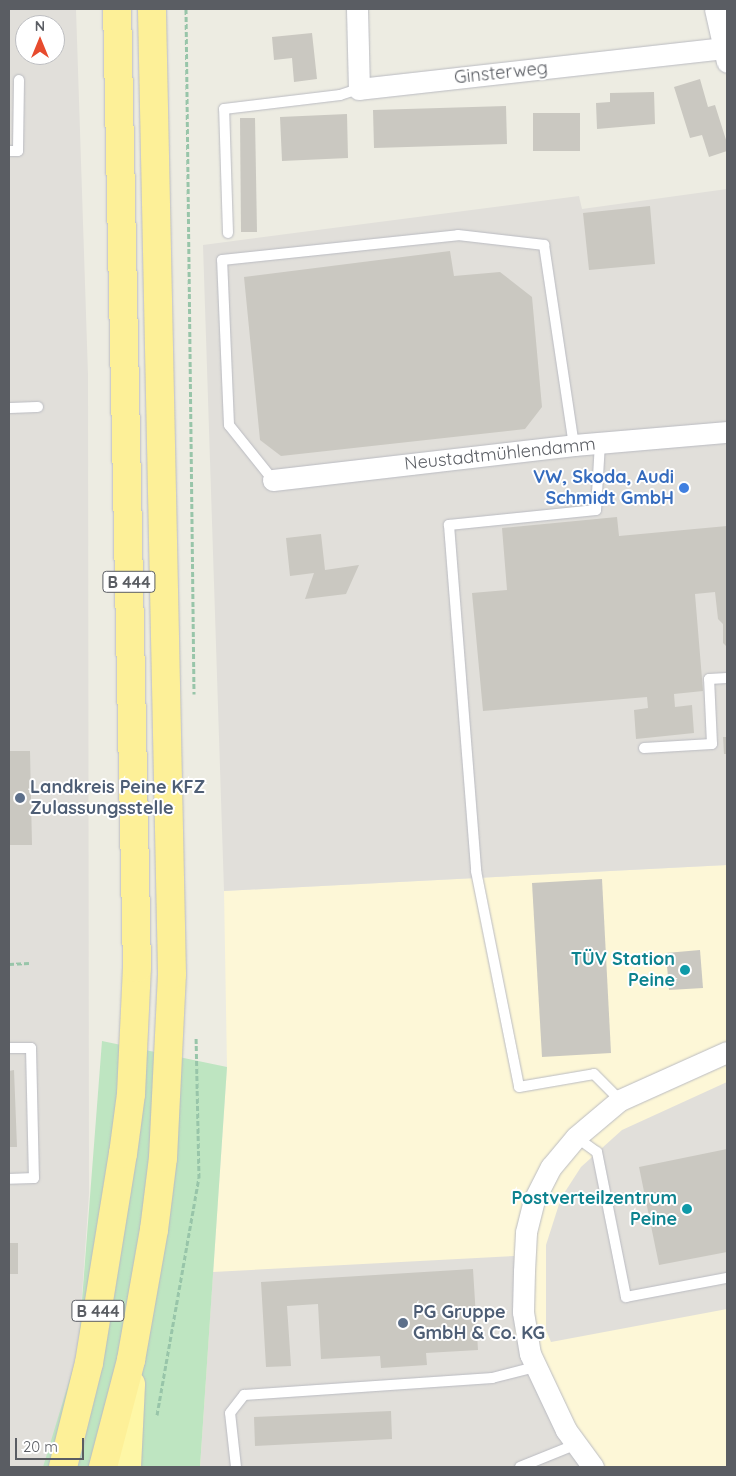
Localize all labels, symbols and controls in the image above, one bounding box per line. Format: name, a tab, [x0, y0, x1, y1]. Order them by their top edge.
north arrow	[15, 15, 65, 65]
text: N	[35, 17, 45, 35]
street label: Ginsterweg	[453, 57, 549, 89]
street label: Neustadtmühlendamm	[403, 433, 597, 475]
place label: VW, Skoda, Audi Schmidt GmbH	[533, 467, 674, 509]
marker: VW, Skoda, Audi Schmidt GmbH	[678, 482, 690, 494]
road number: B 444	[102, 568, 156, 596]
place label: Landkreis Peine KFZ Zulassungsstelle	[30, 777, 205, 820]
marker: Landkreis Peine KFZ Zulassungsstelle	[14, 792, 26, 804]
place label: TÜV Station Peine	[571, 949, 675, 992]
marker: TÜV Station Peine	[679, 964, 691, 976]
place label: Postverteilzentrum Peine	[511, 1188, 677, 1230]
marker: Postverteilzentrum Peine	[681, 1203, 693, 1215]
road number: B 444	[70, 1298, 126, 1324]
place label: PG Gruppe GmbH & Co. KG	[413, 1302, 545, 1345]
marker: PG Gruppe GmbH & Co. KG	[397, 1317, 409, 1329]
scale bar	[18, 1428, 86, 1460]
text: 20 m	[23, 1437, 58, 1456]

